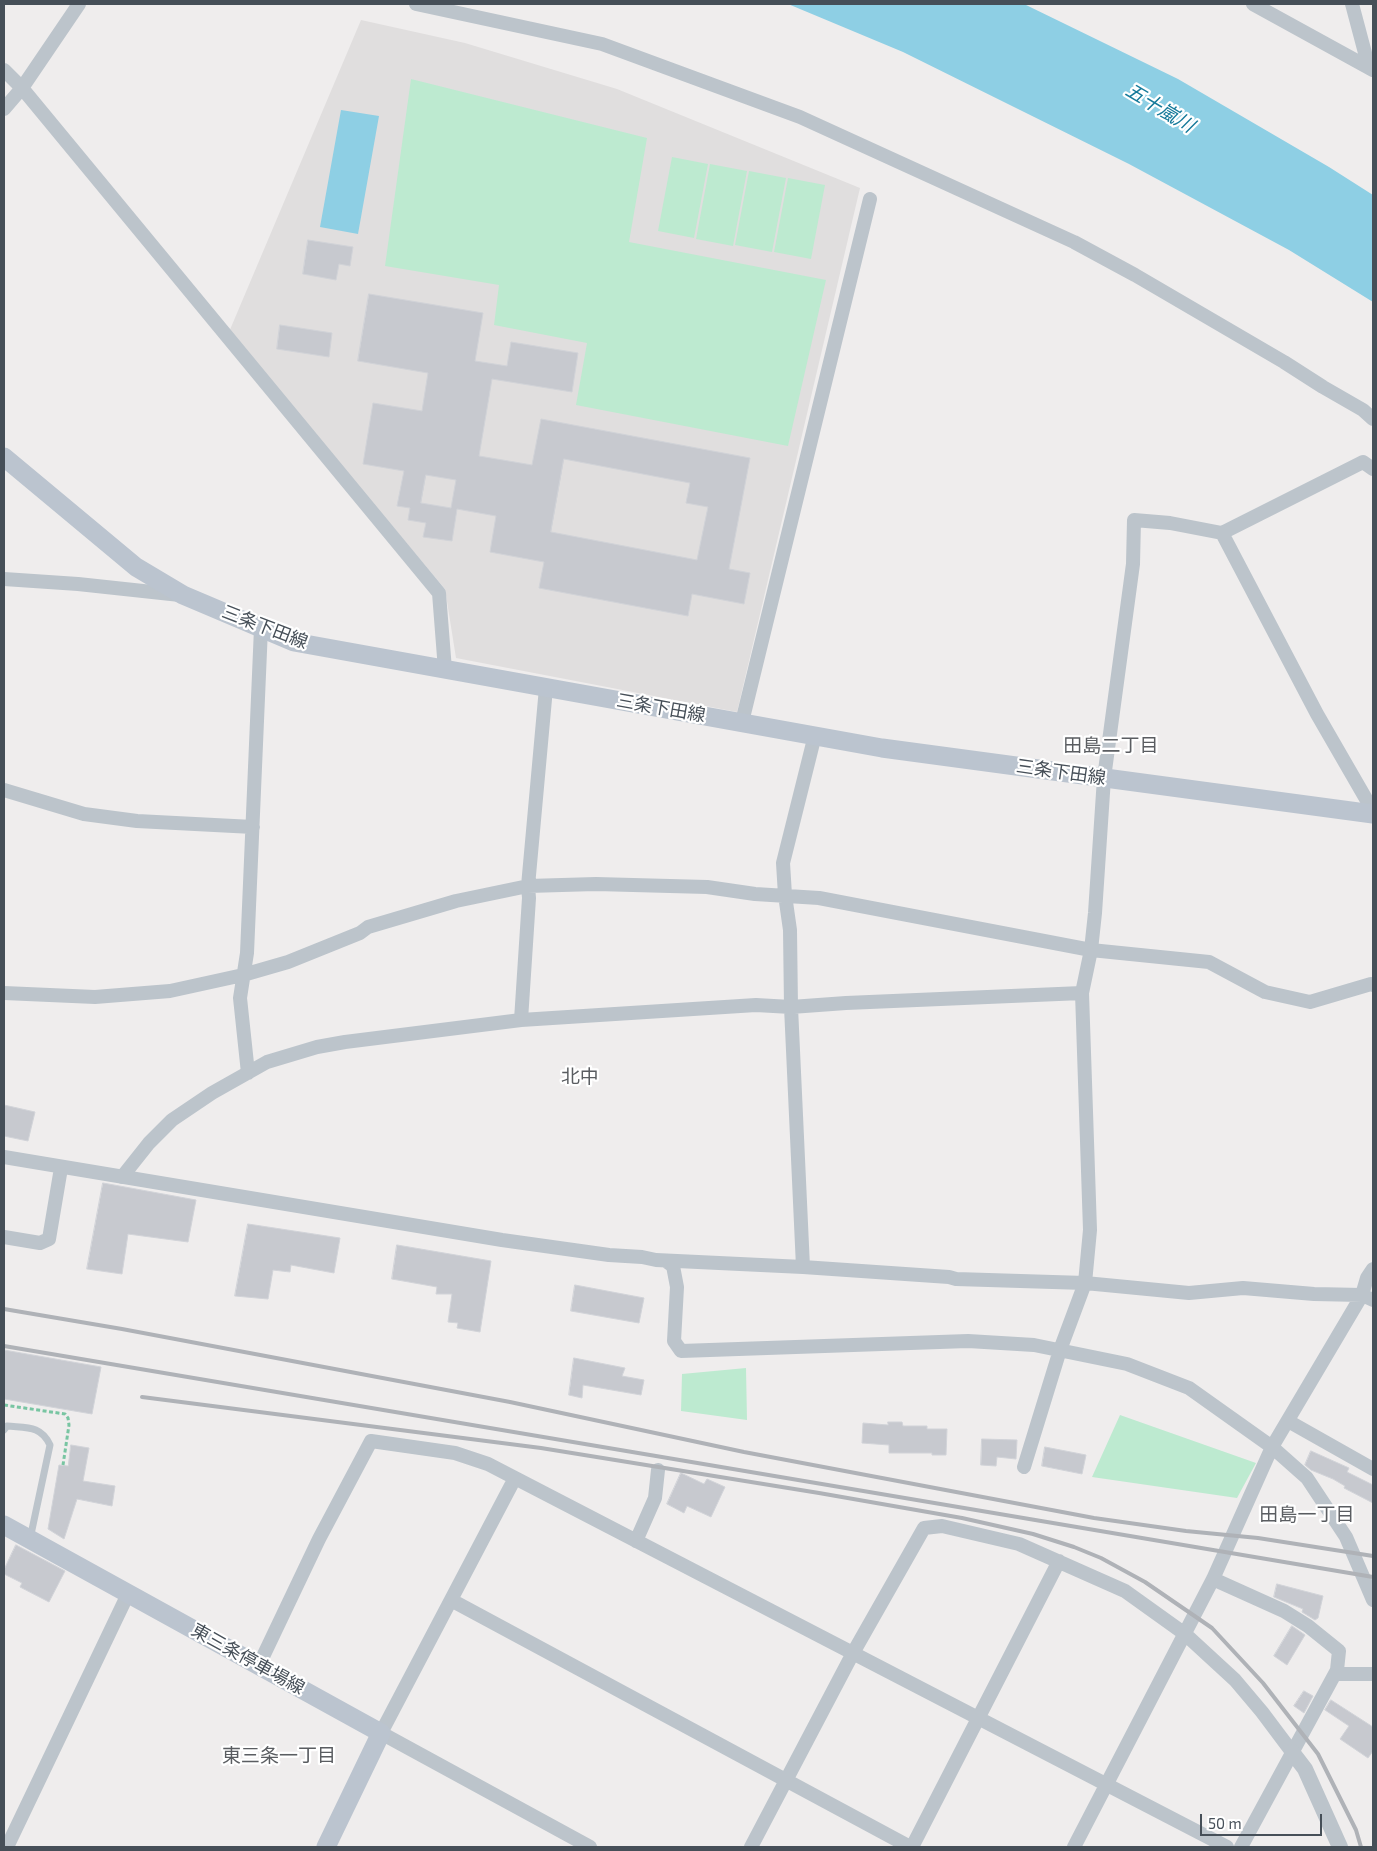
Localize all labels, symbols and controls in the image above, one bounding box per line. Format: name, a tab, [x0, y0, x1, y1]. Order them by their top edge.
water label: 五十嵐川	[1122, 79, 1198, 137]
street label: 三条下田線	[219, 601, 311, 653]
street label: 三条下田線	[615, 690, 707, 726]
district label: 田島二丁目	[1064, 735, 1158, 757]
street label: 三条下田線	[1015, 755, 1107, 789]
district label: 北中	[561, 1066, 599, 1088]
district label: 田島一丁目	[1260, 1504, 1354, 1526]
street label: 東三条停車場線	[188, 1619, 308, 1699]
district label: 東三条一丁目	[222, 1745, 336, 1767]
scale bar	[1202, 1804, 1324, 1836]
text: 50 m	[1208, 1814, 1242, 1832]

